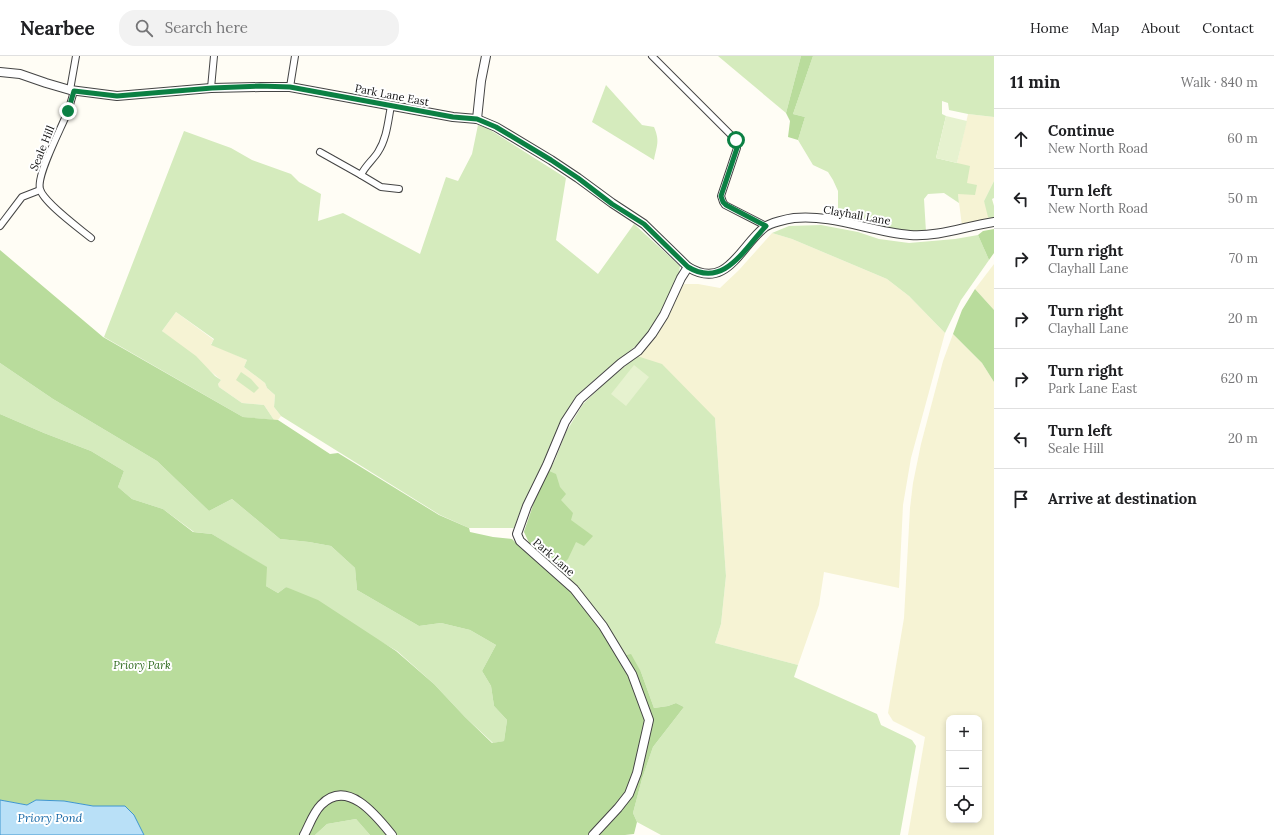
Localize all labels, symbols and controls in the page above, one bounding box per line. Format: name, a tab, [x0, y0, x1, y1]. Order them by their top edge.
search box	[119, 10, 399, 46]
text: Nearbee	[20, 16, 95, 40]
icon: search	[133, 17, 155, 39]
text: Search here	[165, 18, 248, 37]
text: Home	[1030, 19, 1069, 37]
text: Map	[1091, 19, 1119, 37]
text: About	[1141, 19, 1180, 37]
text: Contact	[1202, 19, 1254, 37]
text: 11 min	[1010, 71, 1060, 93]
text: Walk · 840 m	[1181, 74, 1258, 91]
street label: Park Lane East	[354, 81, 431, 109]
route end	[59, 102, 77, 120]
text: Continue	[1048, 121, 1114, 140]
street label: Seale Hill	[27, 123, 57, 173]
icon: ahead	[1010, 128, 1032, 150]
text: 60 m	[1227, 130, 1258, 147]
route start	[727, 131, 745, 149]
text: New North Road	[1048, 140, 1148, 157]
text: Turn left	[1048, 181, 1112, 200]
icon: left	[1010, 188, 1032, 210]
text: 50 m	[1228, 190, 1258, 207]
text: New North Road	[1048, 200, 1148, 217]
street label: Clayhall Lane	[822, 202, 892, 228]
text: Turn right	[1048, 241, 1124, 260]
icon: right	[1010, 248, 1032, 270]
text: 70 m	[1229, 250, 1258, 267]
text: Clayhall Lane	[1048, 260, 1128, 277]
text: Turn right	[1048, 301, 1124, 320]
icon: right	[1010, 308, 1032, 330]
text: 20 m	[1228, 310, 1258, 327]
text: Clayhall Lane	[1048, 320, 1128, 337]
text: Turn right	[1048, 361, 1124, 380]
icon: right	[1010, 368, 1032, 390]
text: 620 m	[1220, 370, 1258, 387]
text: Park Lane East	[1048, 380, 1137, 397]
text: Turn left	[1048, 421, 1112, 440]
icon: left	[1010, 428, 1032, 450]
text: 20 m	[1228, 430, 1258, 447]
text: Seale Hill	[1048, 440, 1104, 457]
icon: arrive	[1010, 488, 1032, 510]
text: Arrive at destination	[1048, 489, 1197, 508]
street label: Park Lane	[530, 535, 578, 579]
park label: Priory Park	[113, 658, 171, 672]
map controls	[946, 715, 982, 823]
button: +	[946, 715, 982, 751]
button: −	[946, 751, 982, 787]
button: locate	[946, 787, 982, 823]
water label: Priory Pond	[17, 810, 83, 825]

